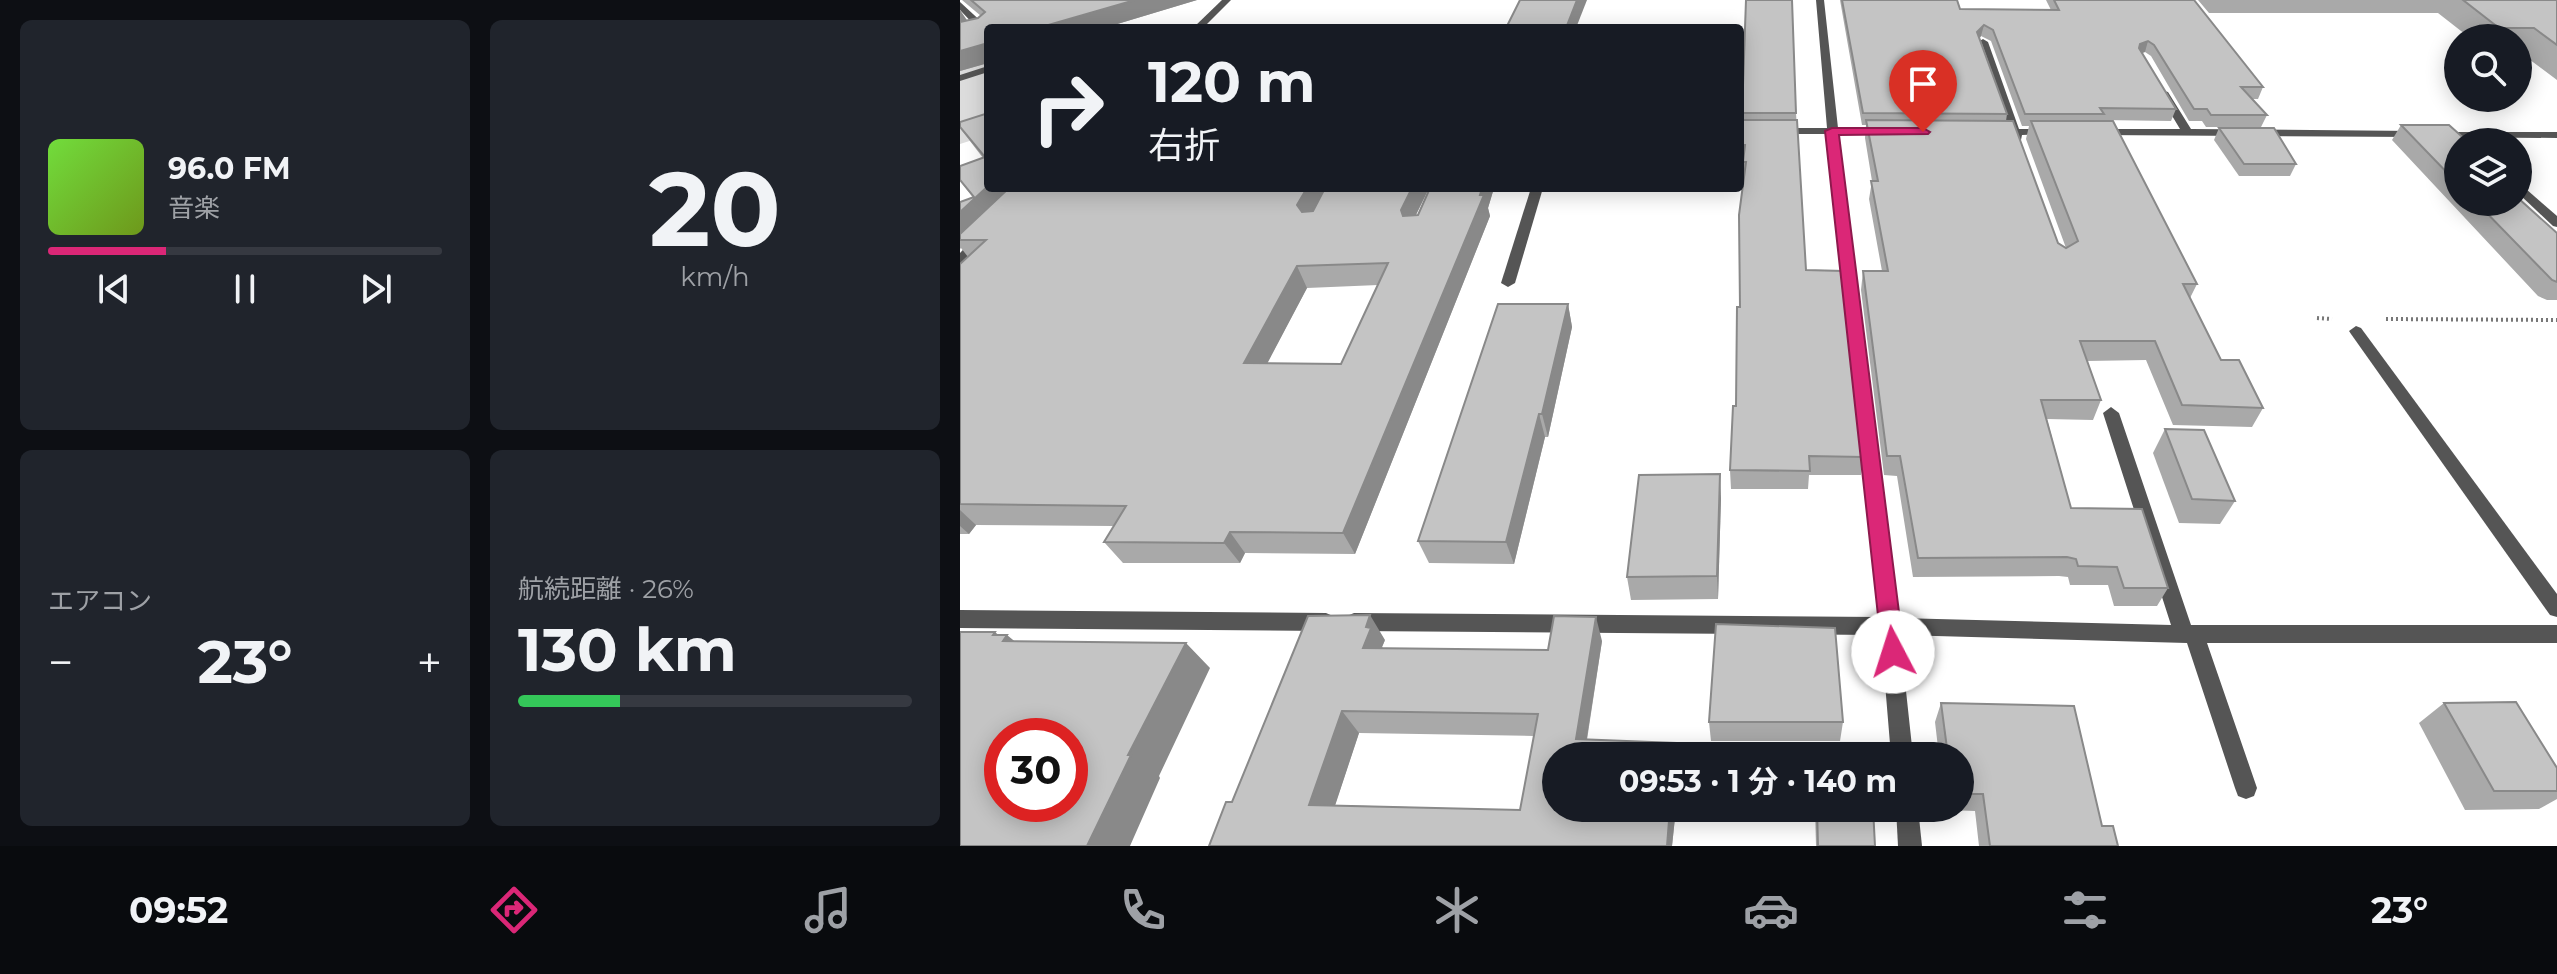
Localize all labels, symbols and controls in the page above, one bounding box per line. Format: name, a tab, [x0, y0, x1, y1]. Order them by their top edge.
map controls	[2444, 24, 2532, 216]
button: search	[2444, 24, 2532, 112]
text: 120 m	[1148, 48, 1316, 116]
pin	[1889, 50, 1957, 132]
icon: right	[1016, 56, 1120, 160]
icon: arrive	[1901, 62, 1945, 106]
text: 右折	[1148, 123, 1220, 167]
button: layers	[2444, 128, 2532, 216]
text: 20	[649, 145, 781, 272]
text: 96.0 FM	[168, 150, 291, 187]
text: 音楽	[168, 192, 220, 224]
text: km/h	[680, 261, 750, 293]
icon: previous	[92, 267, 136, 311]
icon: pause	[223, 267, 267, 311]
icon: next	[354, 267, 398, 311]
text: 航続距離 · 26%	[518, 573, 694, 605]
text: エアコン	[48, 585, 152, 617]
position arrow	[1851, 610, 1935, 694]
text: 130 km	[518, 613, 737, 686]
text: 23°	[197, 625, 293, 698]
text: −	[48, 635, 73, 689]
text: +	[417, 635, 442, 689]
speed limit sign: 30	[984, 718, 1088, 822]
text: 09:53 · 1 分 · 140 m	[1619, 763, 1897, 800]
icon: directions	[486, 882, 542, 938]
icon: music	[800, 882, 856, 938]
icon: phone	[1115, 882, 1171, 938]
icon: climate	[1429, 882, 1485, 938]
icon: car	[1743, 882, 1799, 938]
icon: filters	[2057, 882, 2113, 938]
text: 09:52	[129, 888, 228, 932]
text: 23°	[2371, 888, 2428, 932]

